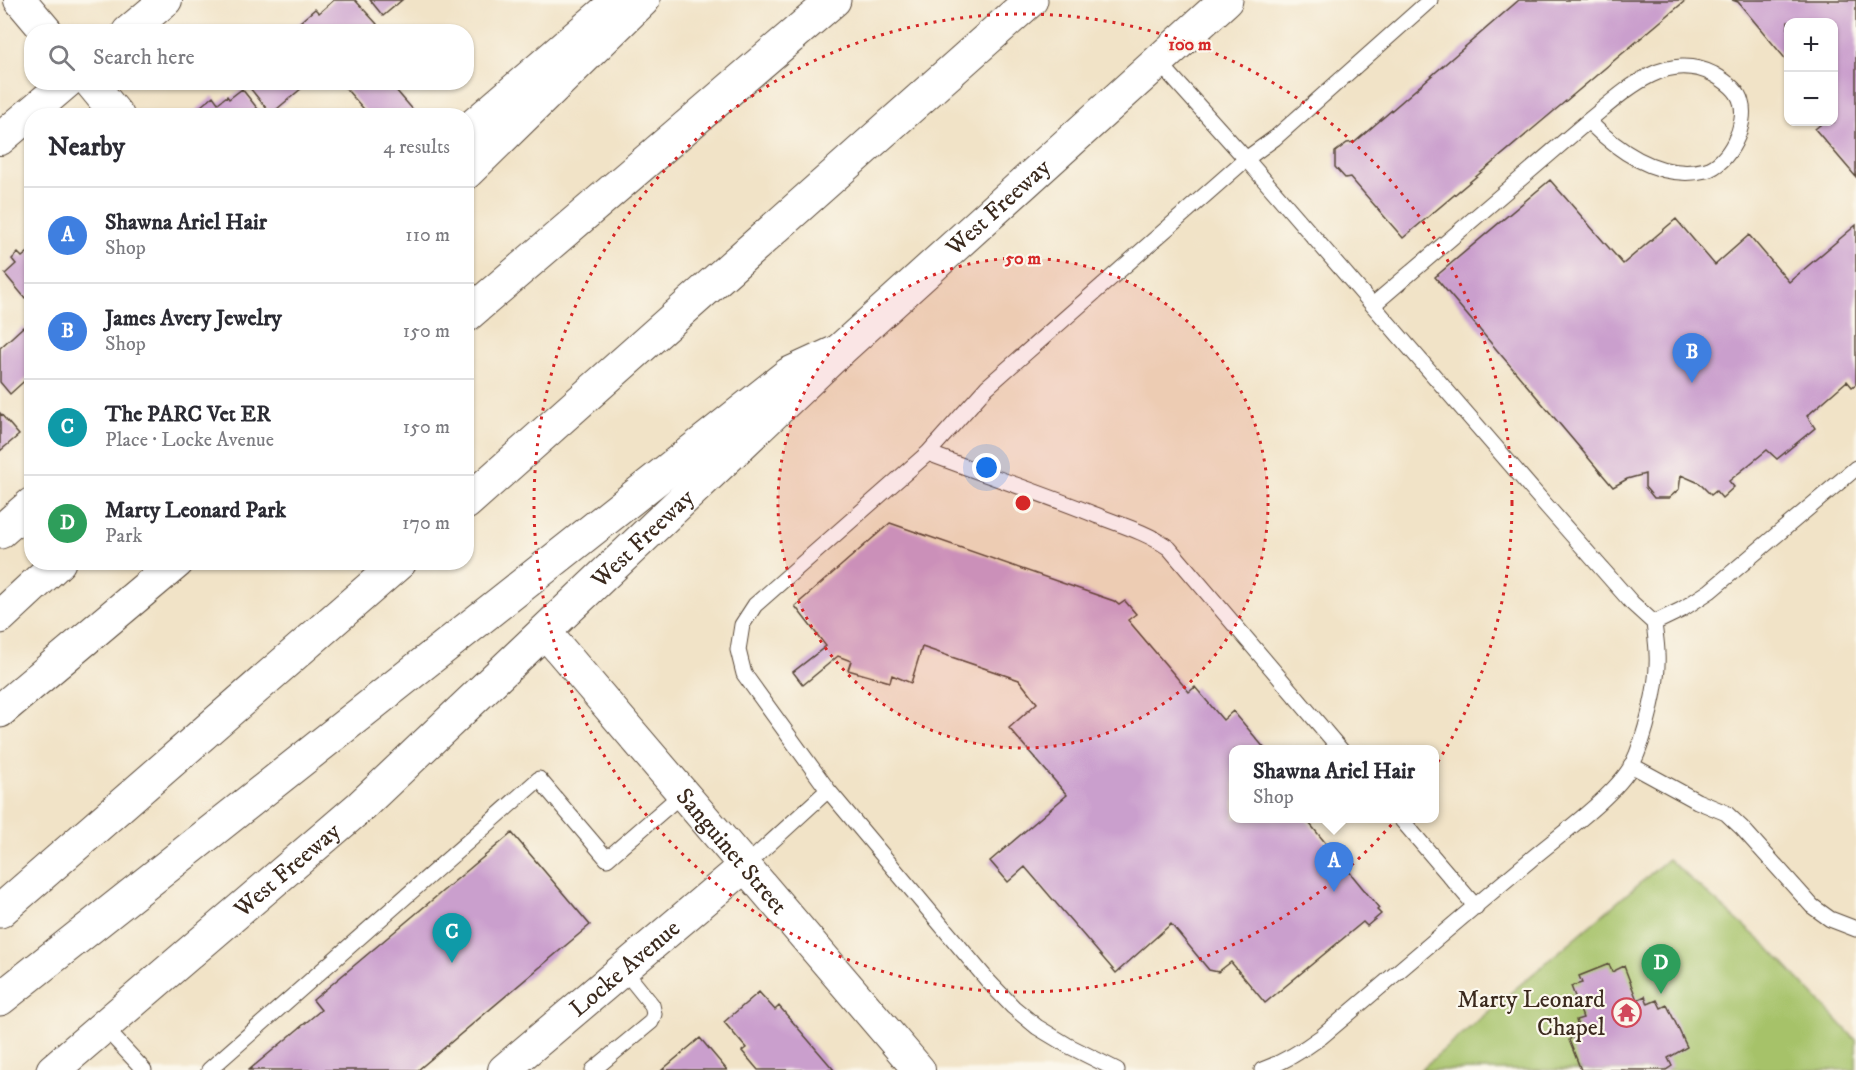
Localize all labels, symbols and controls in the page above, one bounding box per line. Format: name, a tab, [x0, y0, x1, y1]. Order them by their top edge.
map controls	[1784, 18, 1838, 126]
button: +	[1784, 18, 1838, 72]
search box	[24, 24, 474, 90]
text: 100 m	[1168, 34, 1212, 56]
icon: search	[45, 41, 78, 74]
text: Search here	[93, 44, 195, 71]
button: −	[1784, 72, 1838, 126]
text: Nearby	[48, 131, 125, 164]
text: 4 results	[383, 135, 450, 160]
street label: West Freeway	[939, 152, 1057, 263]
text: Shawna Ariel Hair	[105, 209, 267, 236]
text: A	[61, 223, 74, 248]
text: 110 m	[405, 223, 450, 248]
text: Shop	[105, 236, 146, 261]
text: 50 m	[1004, 248, 1041, 270]
text: James Avery Jewelry	[105, 305, 282, 332]
text: B	[61, 319, 74, 344]
text: 150 m	[403, 319, 450, 344]
text: Shop	[105, 332, 146, 357]
pin: B	[1672, 334, 1712, 383]
text: The PARC Vet ER	[105, 401, 271, 428]
text: C	[61, 415, 74, 440]
text: 150 m	[403, 415, 450, 440]
text: Place · Locke Avenue	[105, 428, 274, 453]
your location	[972, 453, 1001, 482]
street label: West Freeway	[585, 483, 701, 596]
centre of rings	[1013, 493, 1033, 513]
text: Marty Leonard Park	[105, 497, 286, 524]
text: D	[60, 511, 75, 536]
text: 170 m	[402, 511, 450, 536]
text: Park	[105, 524, 142, 549]
popup	[1229, 745, 1439, 823]
text: Shawna Ariel Hair	[1253, 758, 1415, 785]
street label: Sanguinet Street	[669, 782, 794, 921]
text: Shop	[1253, 785, 1294, 810]
street label: West Freeway	[227, 816, 347, 925]
pin: A	[1314, 842, 1354, 892]
street label: Locke Avenue	[564, 913, 687, 1024]
pin: C	[432, 914, 472, 963]
pin: D	[1642, 944, 1680, 994]
place label: Marty Leonard Chapel	[1457, 985, 1606, 1043]
temple icon: Marty Leonard Chapel	[1610, 997, 1642, 1029]

